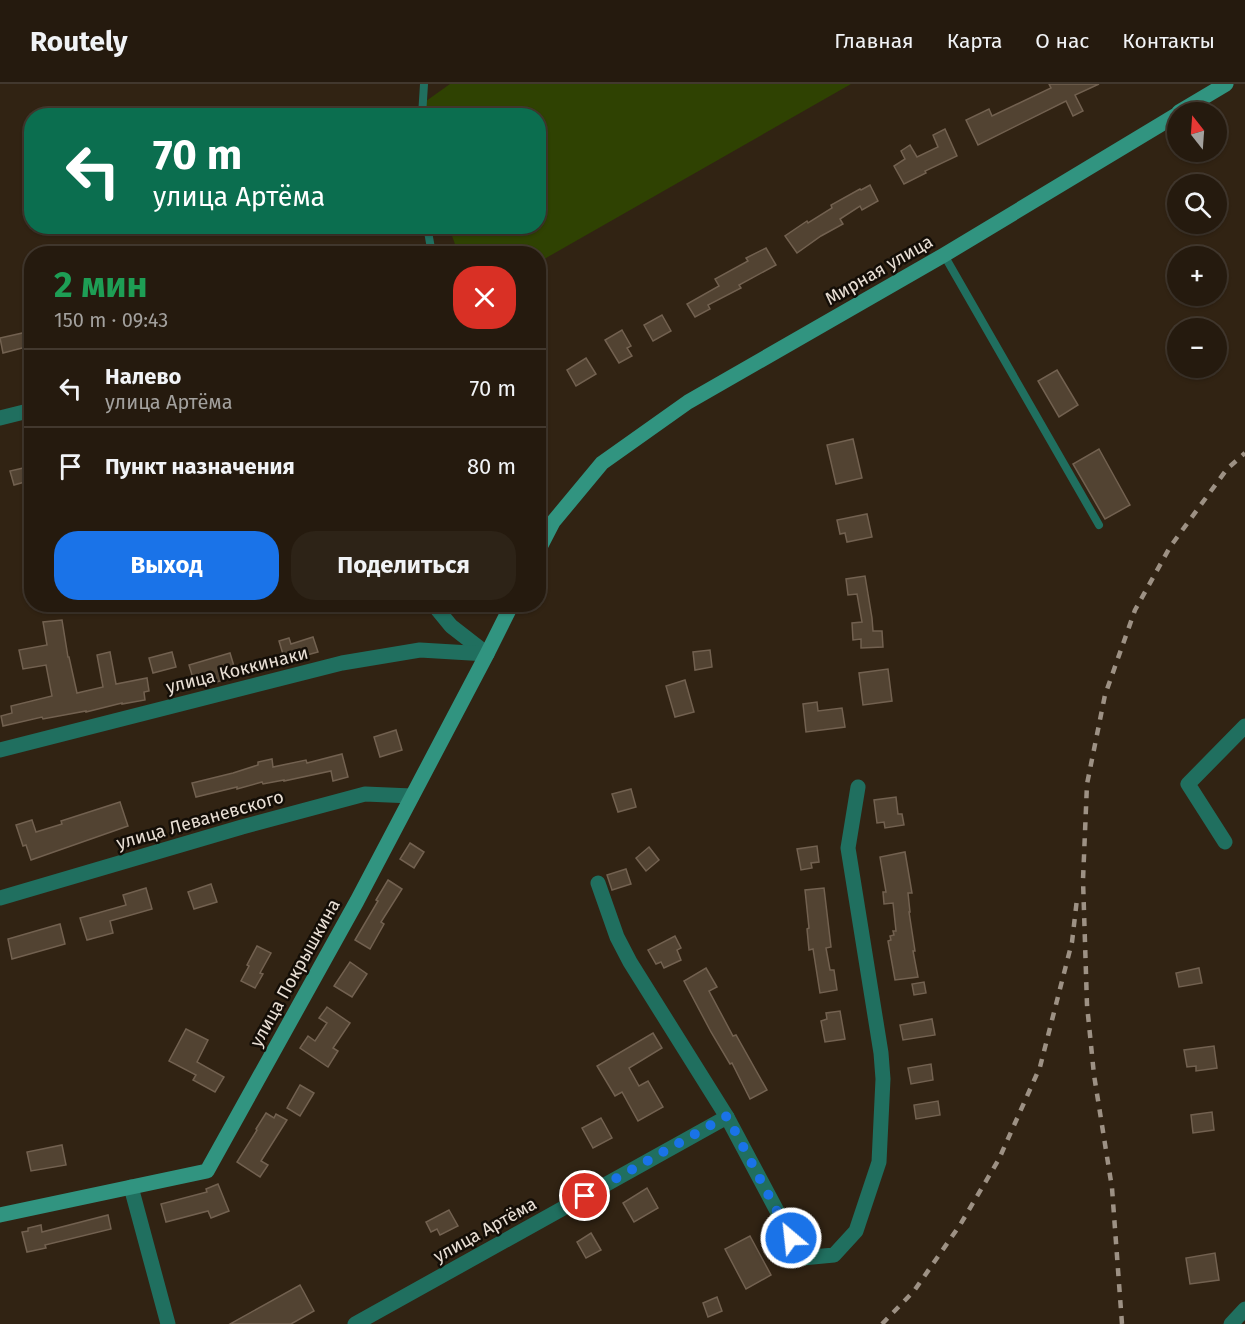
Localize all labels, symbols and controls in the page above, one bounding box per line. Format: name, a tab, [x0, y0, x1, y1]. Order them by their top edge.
text: Routely	[30, 25, 128, 58]
text: Главная	[834, 28, 914, 54]
text: Карта	[947, 28, 1002, 54]
text: О нас	[1035, 28, 1089, 54]
text: Контакты	[1122, 28, 1215, 54]
north arrow	[1167, 102, 1227, 162]
map controls	[1167, 102, 1227, 378]
text: 70 m	[153, 130, 242, 180]
icon: left	[54, 132, 132, 210]
button: search	[1167, 174, 1227, 234]
text: улица Артёма	[153, 181, 325, 213]
street label: Мирная улица	[821, 230, 937, 310]
button: +	[1167, 246, 1227, 306]
text: 2 мин	[54, 263, 148, 307]
button: close	[453, 266, 516, 329]
text: 150 m · 09:43	[54, 308, 168, 332]
button: −	[1167, 318, 1227, 378]
text: Налево	[105, 363, 181, 390]
icon: left	[54, 372, 87, 405]
text: 70 m	[470, 375, 516, 402]
text: улица Артёма	[105, 390, 233, 414]
icon: arrive	[54, 450, 87, 483]
text: Пункт назначения	[105, 453, 295, 480]
text: 80 m	[467, 453, 516, 480]
button: Выход	[54, 531, 279, 600]
button: Поделиться	[291, 531, 516, 600]
street label: улица Коккинаки	[164, 642, 310, 698]
street label: улица Леваневского	[114, 786, 286, 854]
street label: улица Покрышкина	[245, 895, 345, 1051]
pin	[559, 1170, 610, 1221]
icon: arrive	[568, 1179, 601, 1212]
street label: улица Артёма	[429, 1193, 541, 1267]
position arrow	[759, 1206, 823, 1270]

